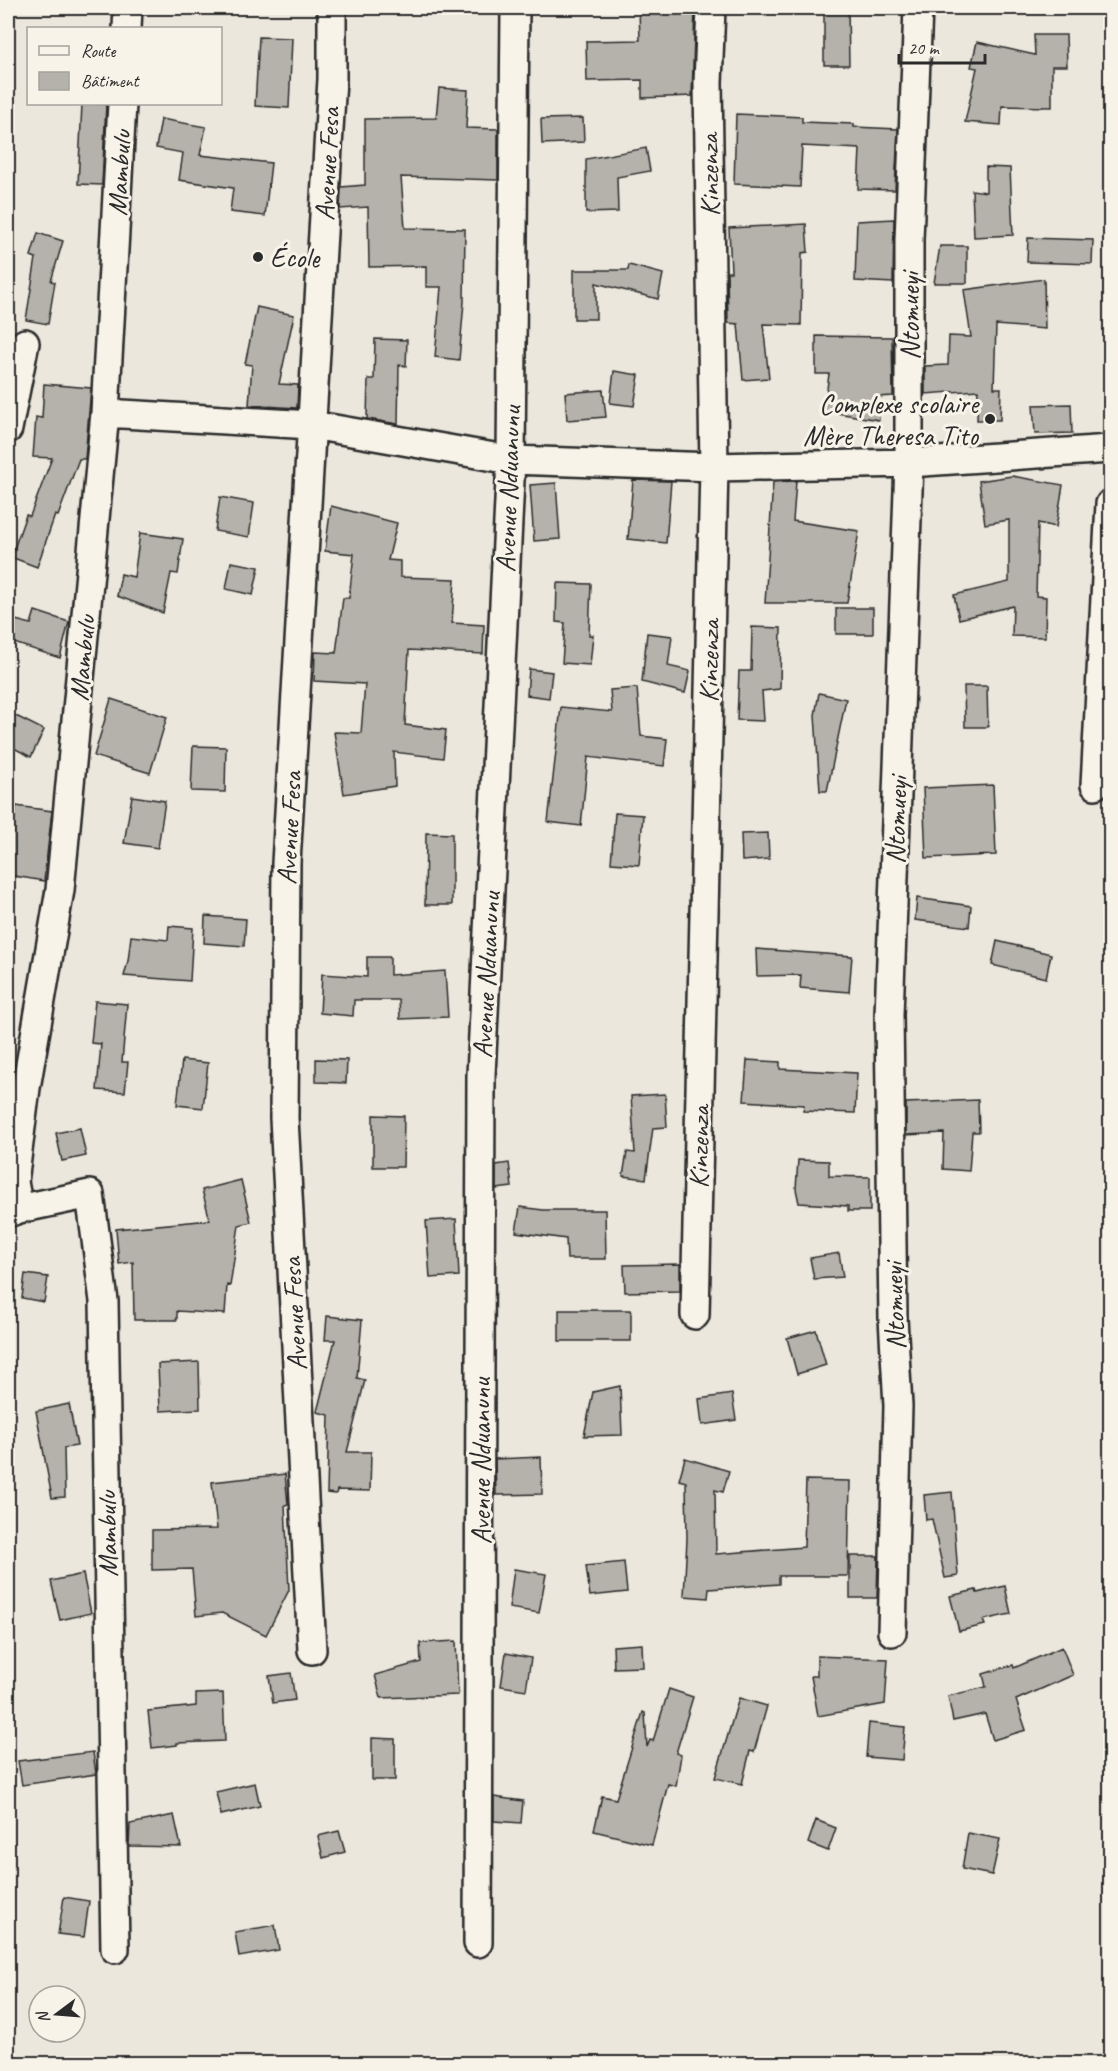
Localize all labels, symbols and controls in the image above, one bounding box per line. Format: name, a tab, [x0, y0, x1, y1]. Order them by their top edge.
legend	[27, 27, 222, 105]
scale bar	[899, 27, 984, 65]
text: 20 m	[908, 37, 941, 59]
text: Route	[81, 40, 116, 62]
text: Bâtiment	[81, 70, 141, 92]
street label: Avenue Fesa	[307, 105, 348, 221]
street label: Mambulu	[99, 128, 139, 217]
street label: Kinzenza	[691, 131, 727, 217]
place label: École	[270, 240, 321, 275]
marker: École	[251, 250, 265, 264]
street label: Ntomueyi	[892, 268, 927, 360]
place label: Complexe scolaire Mère Theresa Tito	[803, 386, 980, 453]
street label: Avenue Nduanunu	[488, 404, 528, 573]
marker: Complexe scolaire Mère Theresa Tito	[983, 412, 997, 426]
street label: Mambulu	[61, 612, 103, 702]
street label: Kinzenza	[691, 617, 727, 703]
street label: Avenue Fesa	[269, 769, 310, 885]
street label: Ntomueyi	[877, 772, 915, 865]
street label: Avenue Nduanunu	[464, 889, 508, 1059]
street label: Kinzenza	[681, 1103, 717, 1189]
street label: Avenue Fesa	[273, 1255, 314, 1371]
street label: Ntomueyi	[875, 1258, 913, 1351]
street label: Avenue Nduanunu	[463, 1376, 498, 1544]
street label: Mambulu	[89, 1489, 125, 1577]
north arrow	[27, 1984, 87, 2044]
text: N	[32, 2007, 55, 2025]

